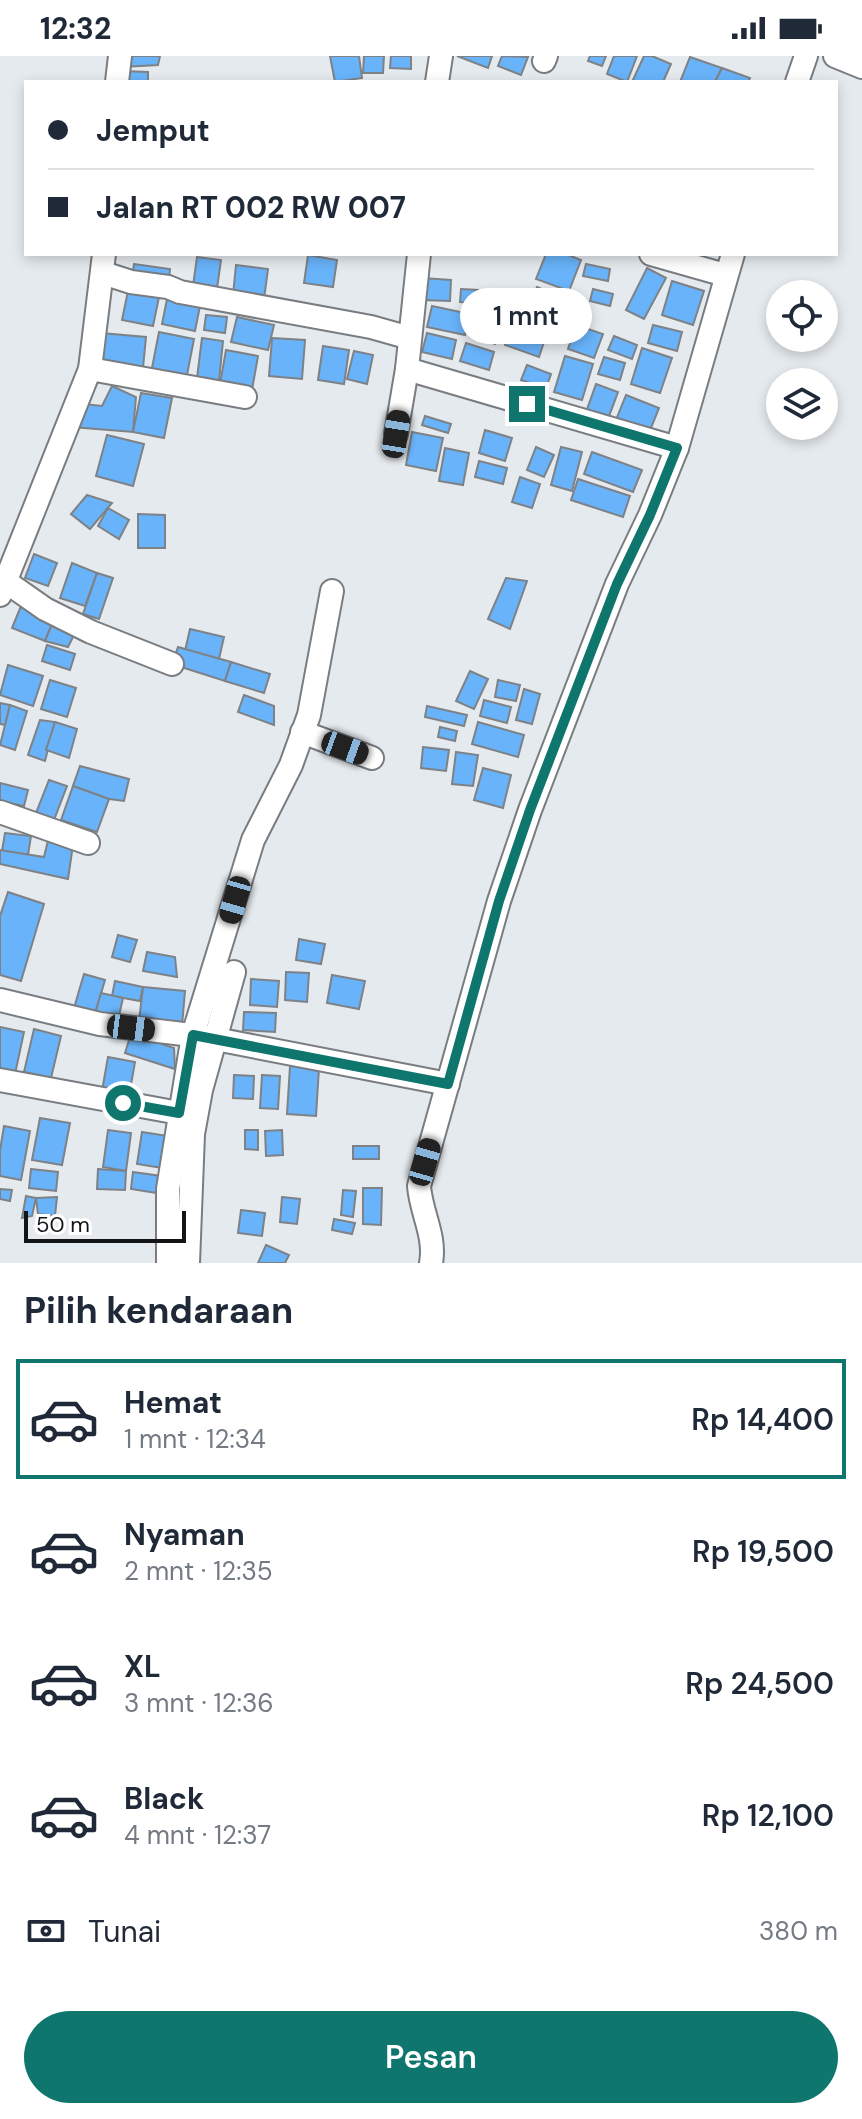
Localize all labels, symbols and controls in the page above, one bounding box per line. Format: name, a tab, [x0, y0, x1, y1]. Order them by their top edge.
text: 12:32	[40, 9, 111, 48]
text: Jemput	[96, 111, 210, 150]
text: Jalan RT 002 RW 007	[96, 188, 406, 227]
map controls	[766, 280, 838, 440]
button: locate	[766, 280, 838, 352]
callout: 1 mnt	[461, 288, 593, 344]
text: 1 mnt	[493, 299, 559, 333]
button: layers	[766, 368, 838, 440]
route end	[509, 386, 545, 422]
car	[380, 408, 412, 460]
car	[318, 729, 372, 767]
car	[217, 874, 253, 926]
car	[106, 1013, 156, 1043]
route start	[105, 1085, 141, 1121]
car	[407, 1136, 443, 1188]
scale bar	[24, 1207, 186, 1243]
text: 50 m	[36, 1210, 90, 1239]
text: Pilih kendaraan	[24, 1287, 293, 1334]
icon: car	[28, 1383, 100, 1455]
text: Hemat	[124, 1383, 222, 1422]
text: Rp 14,400	[691, 1400, 834, 1439]
text: 1 mnt · 12:34	[124, 1422, 266, 1456]
icon: car	[28, 1515, 100, 1587]
text: Nyaman	[124, 1515, 245, 1554]
text: Rp 19,500	[692, 1532, 834, 1571]
text: 2 mnt · 12:35	[124, 1554, 273, 1588]
icon: car	[28, 1647, 100, 1719]
text: XL	[124, 1647, 161, 1686]
text: Rp 24,500	[685, 1664, 834, 1703]
text: 3 mnt · 12:36	[124, 1686, 274, 1720]
icon: car	[28, 1779, 100, 1851]
text: Black	[124, 1779, 204, 1818]
text: Rp 12,100	[702, 1796, 834, 1835]
text: 4 mnt · 12:37	[124, 1818, 271, 1852]
icon: cash	[24, 1909, 68, 1953]
text: Tunai	[88, 1912, 161, 1951]
text: 380 m	[759, 1914, 838, 1948]
button: Pesan	[24, 2011, 838, 2103]

